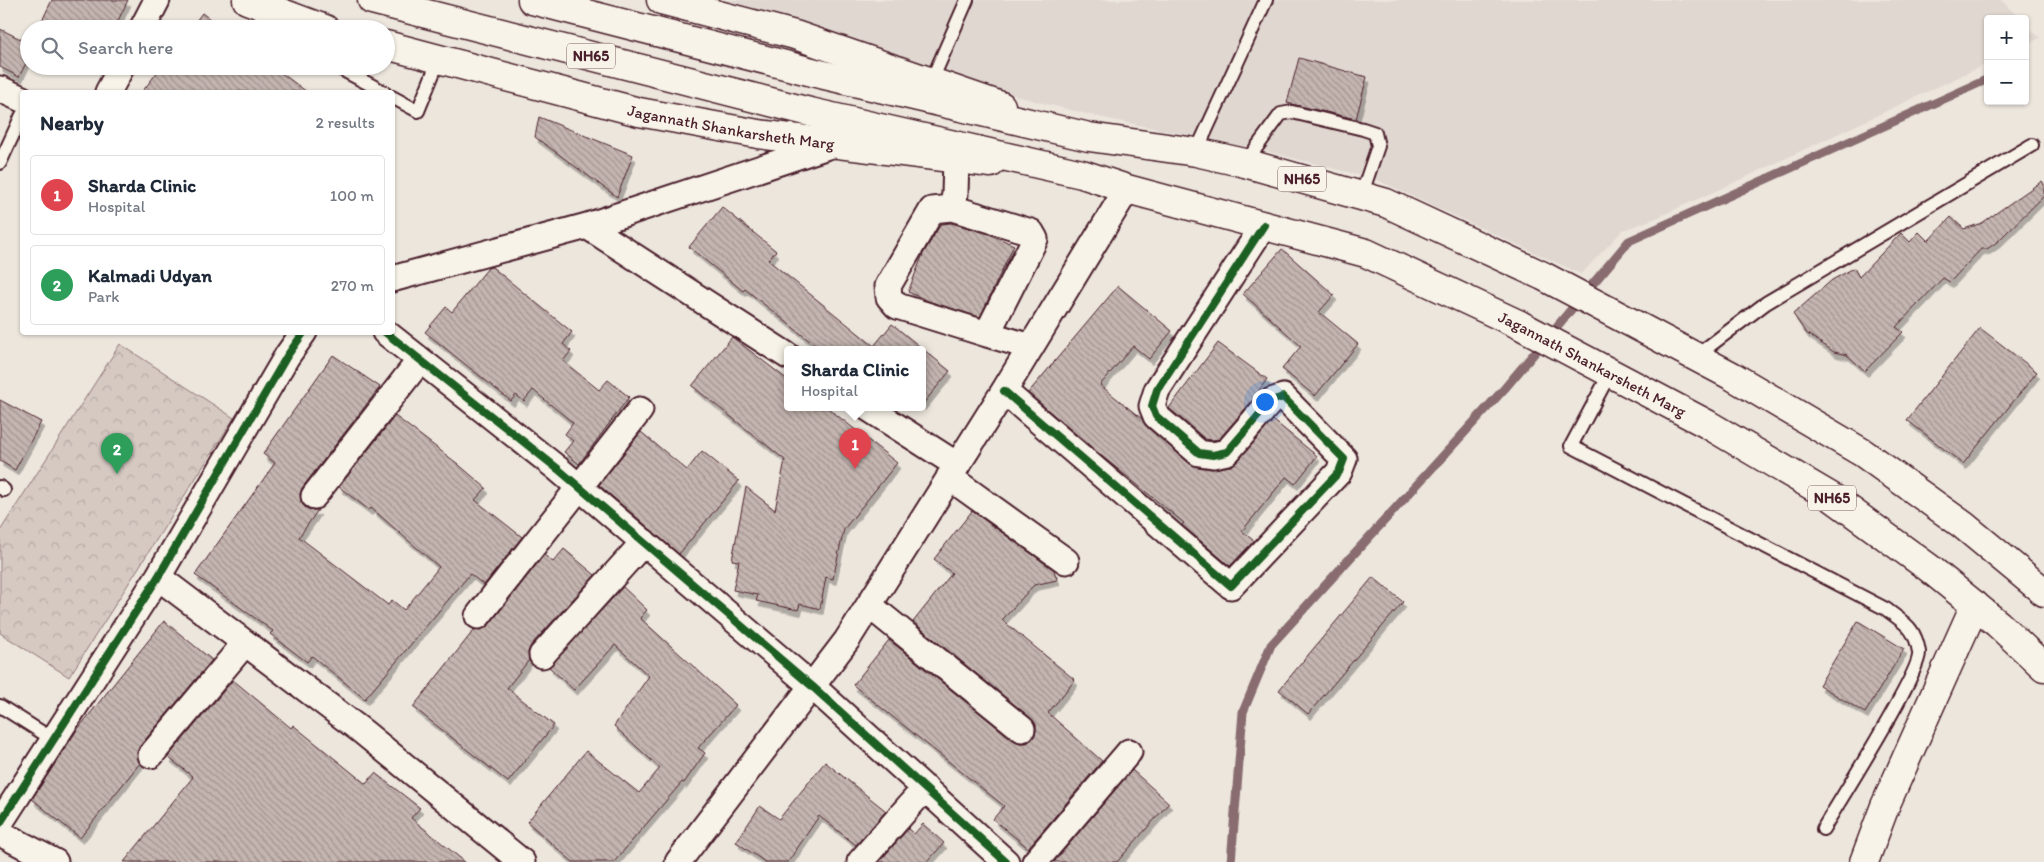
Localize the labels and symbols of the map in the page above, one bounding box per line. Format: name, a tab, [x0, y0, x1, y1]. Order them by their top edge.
road number: NH65	[567, 44, 615, 68]
street label: Jagannath Shankarsheth Marg	[626, 100, 836, 153]
road number: NH65	[1278, 166, 1326, 192]
street label: Jagannath Shankarsheth Marg	[1495, 307, 1690, 421]
your location	[1252, 389, 1278, 415]
pin: 1	[839, 428, 871, 469]
pin: 2	[101, 433, 133, 474]
road number: NH65	[1808, 486, 1856, 510]

